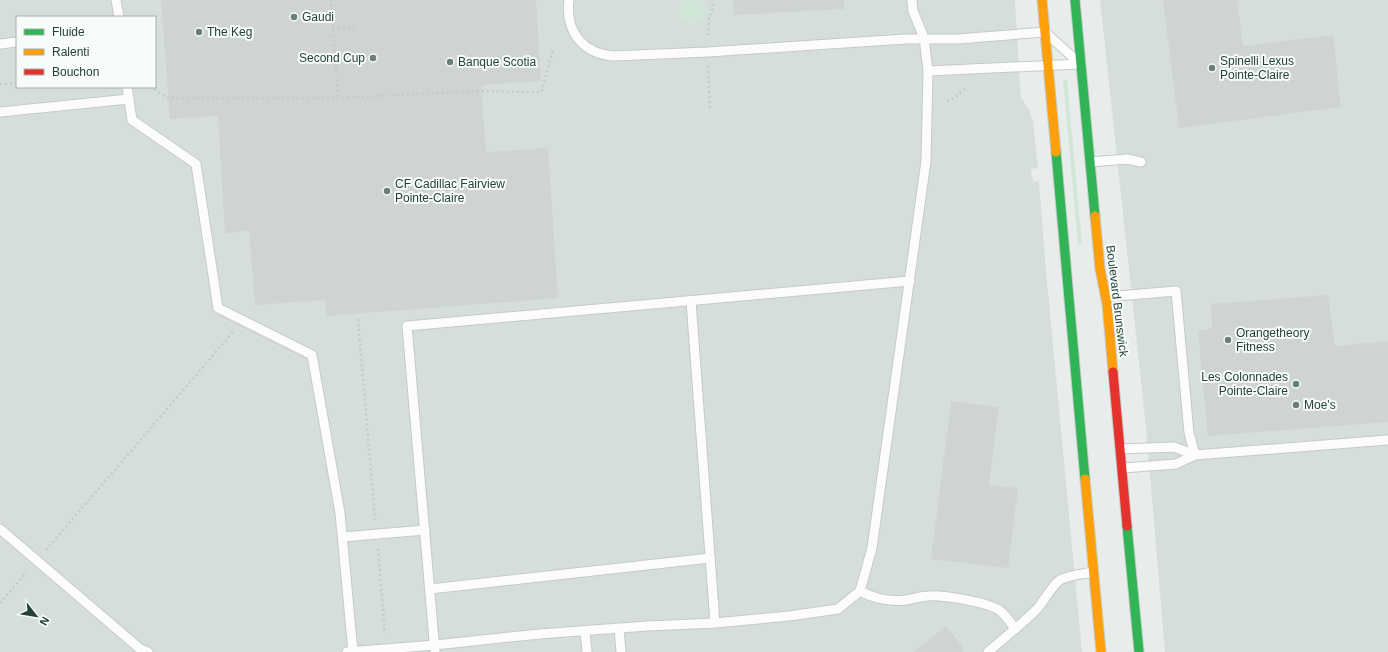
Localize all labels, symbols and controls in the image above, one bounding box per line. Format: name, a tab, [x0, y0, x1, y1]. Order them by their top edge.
place label: Gaudi	[302, 10, 334, 24]
marker: Gaudi	[289, 12, 299, 22]
legend	[16, 16, 156, 88]
text: Fluide	[52, 25, 85, 39]
place label: The Keg	[207, 25, 252, 39]
marker: The Keg	[194, 27, 204, 37]
text: Ralenti	[52, 45, 89, 59]
place label: Second Cup	[299, 51, 365, 65]
marker: Second Cup	[368, 53, 378, 63]
place label: Spinelli Lexus Pointe-Claire	[1220, 54, 1294, 82]
place label: Banque Scotia	[458, 55, 536, 69]
marker: Banque Scotia	[445, 57, 455, 67]
marker: Spinelli Lexus Pointe-Claire	[1207, 63, 1217, 73]
text: Bouchon	[52, 65, 99, 79]
place label: CF Cadillac Fairview Pointe-Claire	[395, 177, 505, 205]
marker: CF Cadillac Fairview Pointe-Claire	[382, 186, 392, 196]
street label: Boulevard Brunswick	[1103, 245, 1131, 358]
place label: Orangetheory Fitness	[1236, 326, 1309, 354]
marker: Orangetheory Fitness	[1223, 335, 1233, 345]
place label: Les Colonnades Pointe-Claire	[1201, 370, 1288, 398]
marker: Les Colonnades Pointe-Claire	[1291, 379, 1301, 389]
place label: Moe's	[1304, 398, 1336, 412]
marker: Moe's	[1291, 400, 1301, 410]
north arrow	[16, 596, 56, 636]
text: N	[37, 615, 52, 628]

